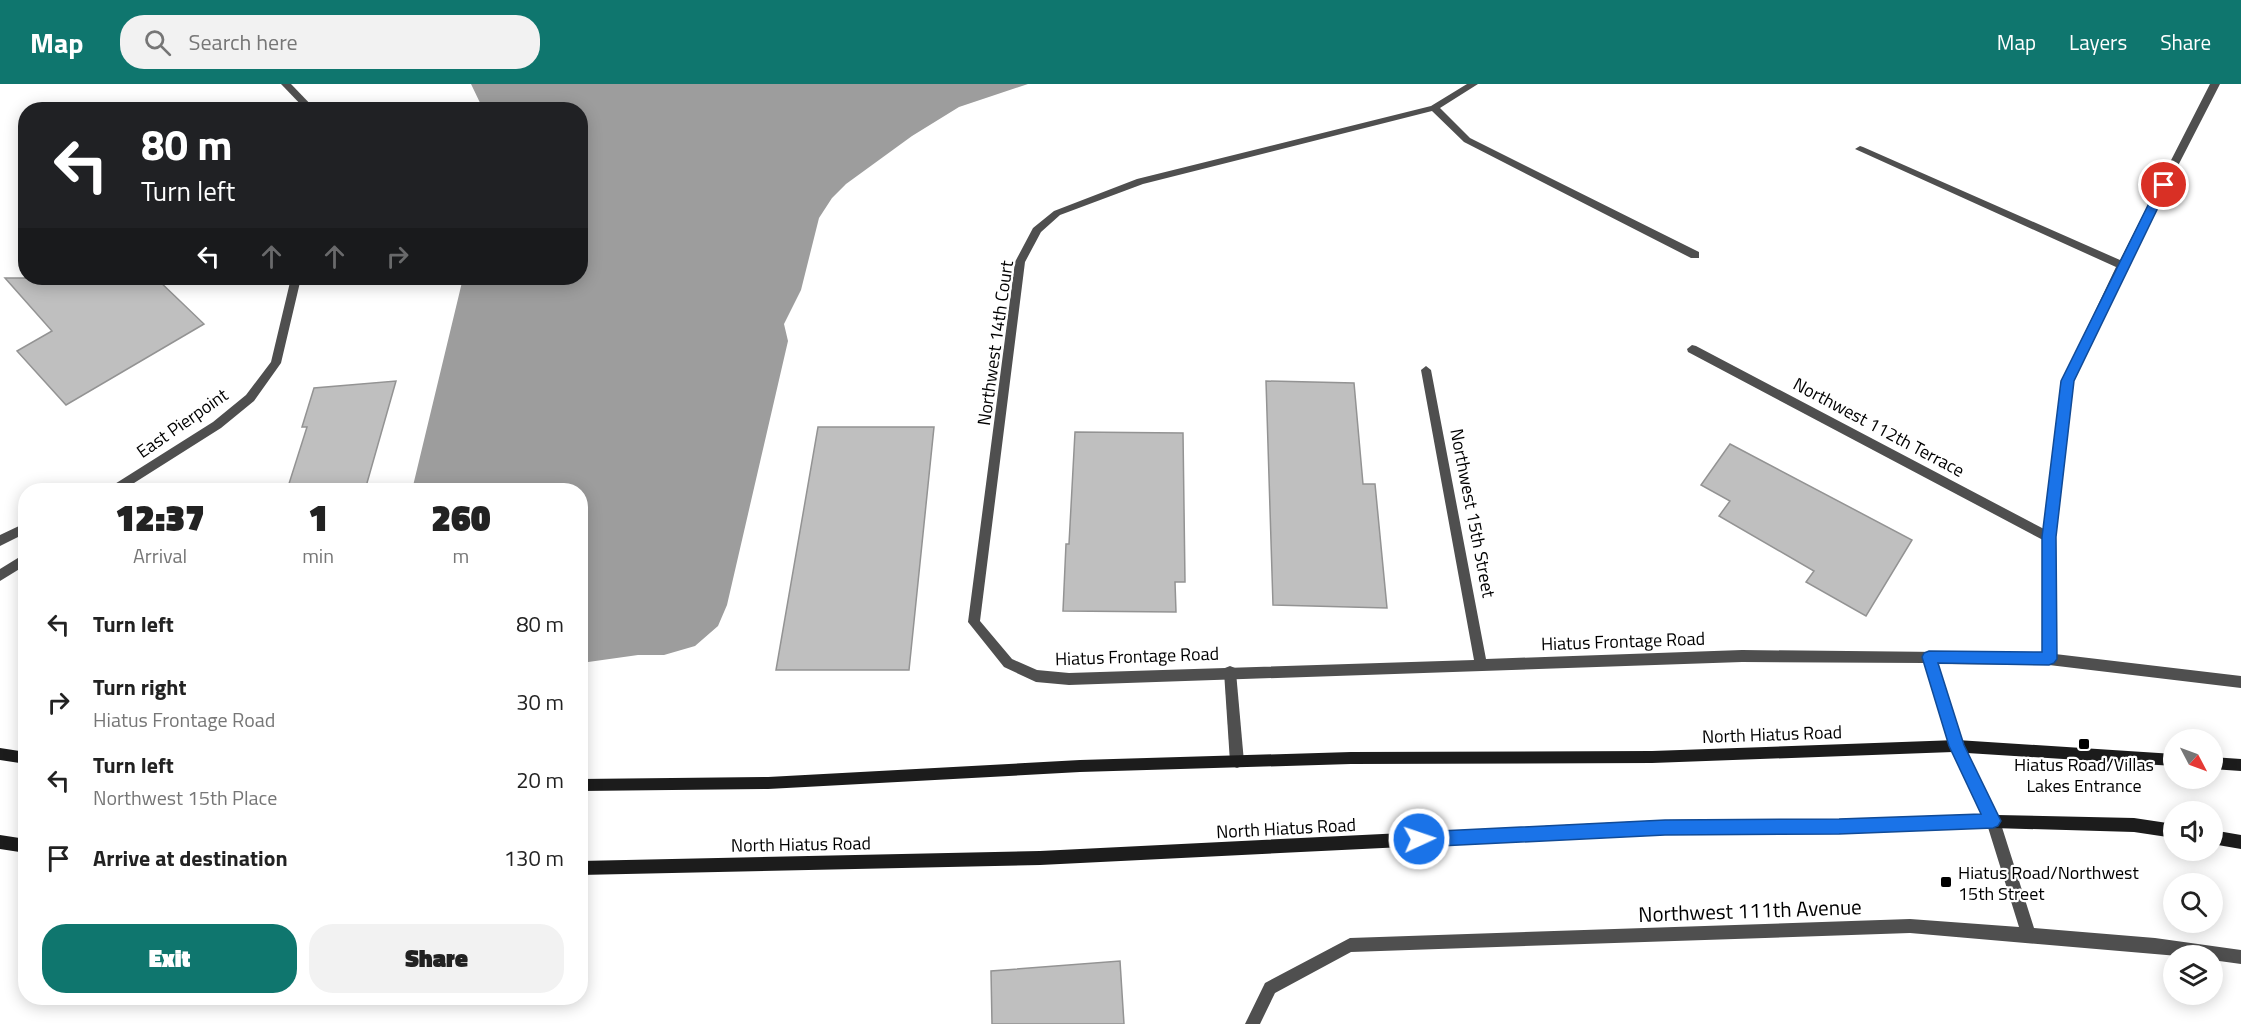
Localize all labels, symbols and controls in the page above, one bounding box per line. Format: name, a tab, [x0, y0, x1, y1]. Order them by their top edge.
search box	[120, 15, 540, 69]
text: Map	[30, 21, 84, 64]
text: Search here	[189, 25, 298, 59]
icon: search	[141, 26, 174, 59]
text: Map	[1997, 26, 2036, 58]
text: Layers	[2069, 26, 2127, 58]
text: Share	[2160, 26, 2211, 58]
text: 80 m	[141, 112, 233, 176]
icon: left	[42, 126, 120, 204]
pin	[2138, 159, 2189, 210]
icon: arrive	[2147, 168, 2180, 201]
text: Turn left	[141, 170, 235, 211]
icon: left	[192, 240, 225, 273]
icon: ahead	[255, 240, 288, 273]
icon: ahead	[318, 240, 351, 273]
icon: right	[381, 240, 414, 273]
street label: Northwest 14th Court	[970, 258, 1020, 427]
street label: Northwest 112th Terrace	[1789, 370, 1969, 484]
street label: East Pierpoint	[131, 381, 234, 465]
street label: Northwest 15th Street	[1443, 426, 1503, 600]
text: 12:37	[115, 490, 205, 545]
text: 1	[308, 490, 328, 545]
text: 260	[431, 490, 491, 545]
text: Arrival	[133, 540, 187, 571]
text: min	[302, 540, 334, 571]
text: m	[453, 540, 469, 571]
text: Turn left	[93, 607, 174, 641]
text: 80 m	[516, 607, 564, 641]
icon: left	[42, 608, 75, 641]
street label: Hiatus Frontage Road	[1540, 625, 1706, 657]
street label: Hiatus Frontage Road	[1054, 640, 1220, 672]
text: Turn right	[93, 670, 187, 704]
text: 30 m	[516, 685, 564, 719]
icon: right	[42, 686, 75, 719]
text: Hiatus Frontage Road	[93, 704, 275, 735]
street label: North Hiatus Road	[1702, 718, 1842, 750]
north arrow	[2163, 729, 2223, 789]
map controls	[2163, 729, 2223, 1005]
marker: Hiatus Road/Villas Lakes Entrance	[2077, 737, 2091, 751]
text: Turn left	[93, 748, 174, 782]
place label: Hiatus Road/Villas Lakes Entrance	[2014, 751, 2154, 799]
text: 20 m	[516, 763, 564, 797]
icon: left	[42, 764, 75, 797]
text: Northwest 15th Place	[93, 782, 277, 813]
button: sound	[2163, 801, 2223, 861]
position arrow	[1387, 807, 1451, 871]
street label: North Hiatus Road	[1215, 811, 1357, 845]
street label: North Hiatus Road	[731, 829, 871, 859]
text: Arrive at destination	[93, 841, 288, 875]
text: 130 m	[504, 841, 564, 875]
icon: arrive	[42, 842, 75, 875]
place label: Hiatus Road/Northwest 15th Street	[1958, 859, 2139, 907]
button: search	[2163, 873, 2223, 933]
marker: Hiatus Road/Northwest 15th Street	[1939, 875, 1953, 889]
street label: Northwest 111th Avenue	[1638, 890, 1862, 930]
button: Exit	[42, 924, 297, 993]
button: Share	[309, 924, 564, 993]
button: layers	[2163, 945, 2223, 1005]

